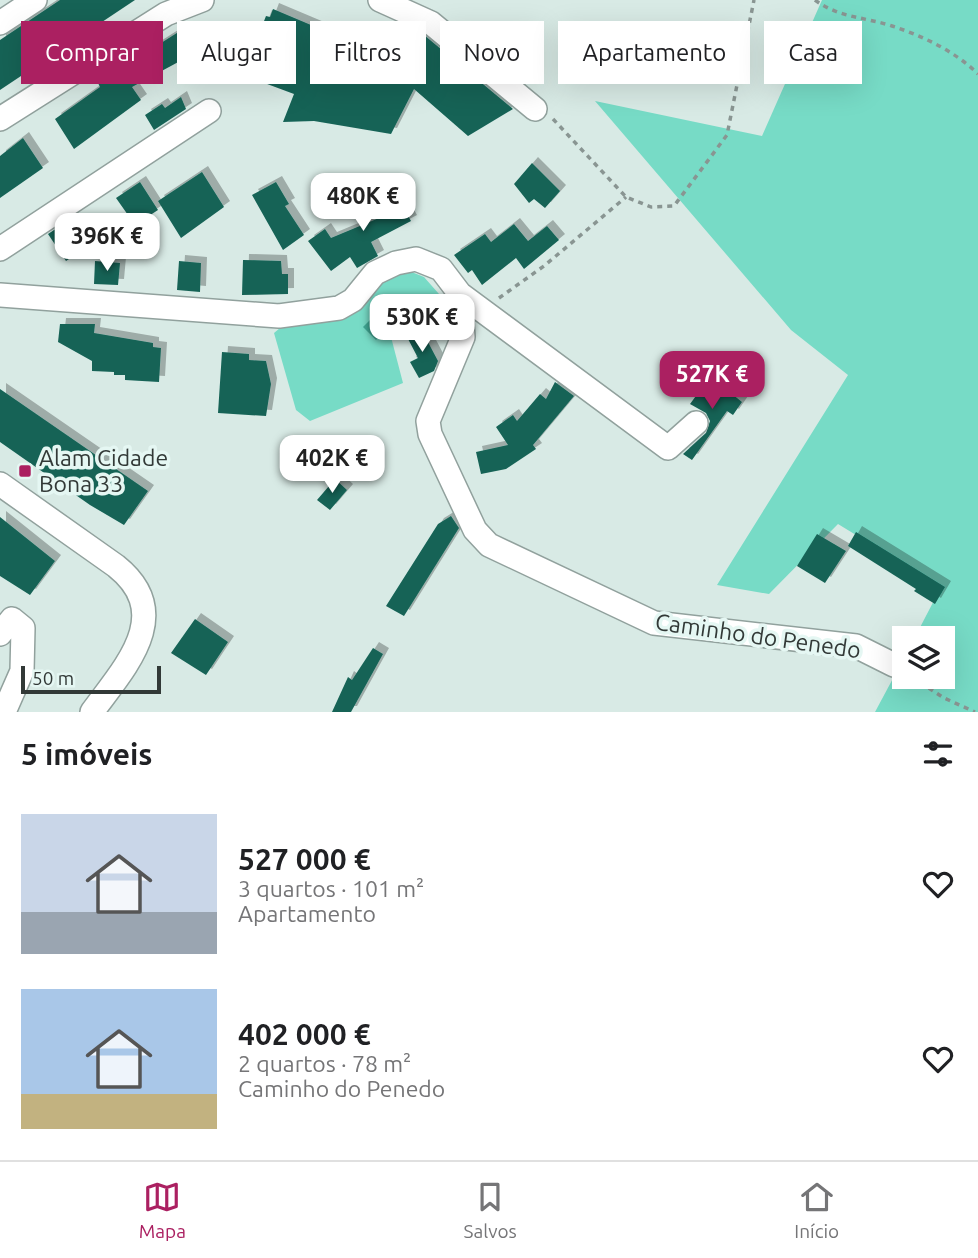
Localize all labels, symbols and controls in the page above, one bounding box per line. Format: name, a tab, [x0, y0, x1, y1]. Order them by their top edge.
chip: Comprar	[21, 21, 163, 84]
chip: Alugar	[177, 21, 296, 84]
chip: Filtros	[310, 21, 426, 84]
chip: Novo	[440, 21, 544, 84]
chip: Apartamento	[558, 21, 750, 84]
chip: Casa	[764, 21, 862, 84]
pin: 480K €	[306, 174, 420, 233]
text: 480K €	[327, 183, 399, 208]
pin: 396K €	[50, 214, 164, 273]
text: 396K €	[71, 223, 143, 248]
pin: 530K €	[365, 294, 479, 354]
text: 530K €	[386, 304, 458, 329]
pin: 527K €	[655, 352, 769, 411]
text: 527K €	[676, 361, 748, 386]
pin: 402K €	[275, 435, 389, 495]
place label: Alam Cidade Bona 33	[39, 445, 168, 496]
text: 402K €	[296, 445, 368, 470]
marker: Alam Cidade Bona 33	[17, 463, 33, 479]
street label: Caminho do Penedo	[654, 609, 862, 662]
map controls	[892, 626, 955, 689]
button: layers	[892, 626, 955, 689]
scale bar	[21, 663, 161, 695]
text: 50 m	[32, 667, 74, 689]
icon: filters	[919, 735, 957, 773]
text: 5 imóveis	[21, 737, 152, 771]
icon: home	[77, 842, 161, 926]
text: 527 000 €	[238, 842, 371, 876]
icon: heart	[919, 865, 957, 903]
text: 3 quartos · 101 m²	[238, 876, 424, 901]
text: Apartamento	[238, 901, 376, 926]
icon: home	[77, 1017, 161, 1101]
text: 402 000 €	[238, 1017, 371, 1051]
icon: heart	[919, 1040, 957, 1078]
text: 2 quartos · 78 m²	[238, 1051, 411, 1076]
text: Caminho do Penedo	[238, 1076, 445, 1101]
tab: Mapa	[139, 1178, 186, 1242]
tab: Salvos	[463, 1178, 517, 1242]
tab: Início	[794, 1178, 839, 1242]

